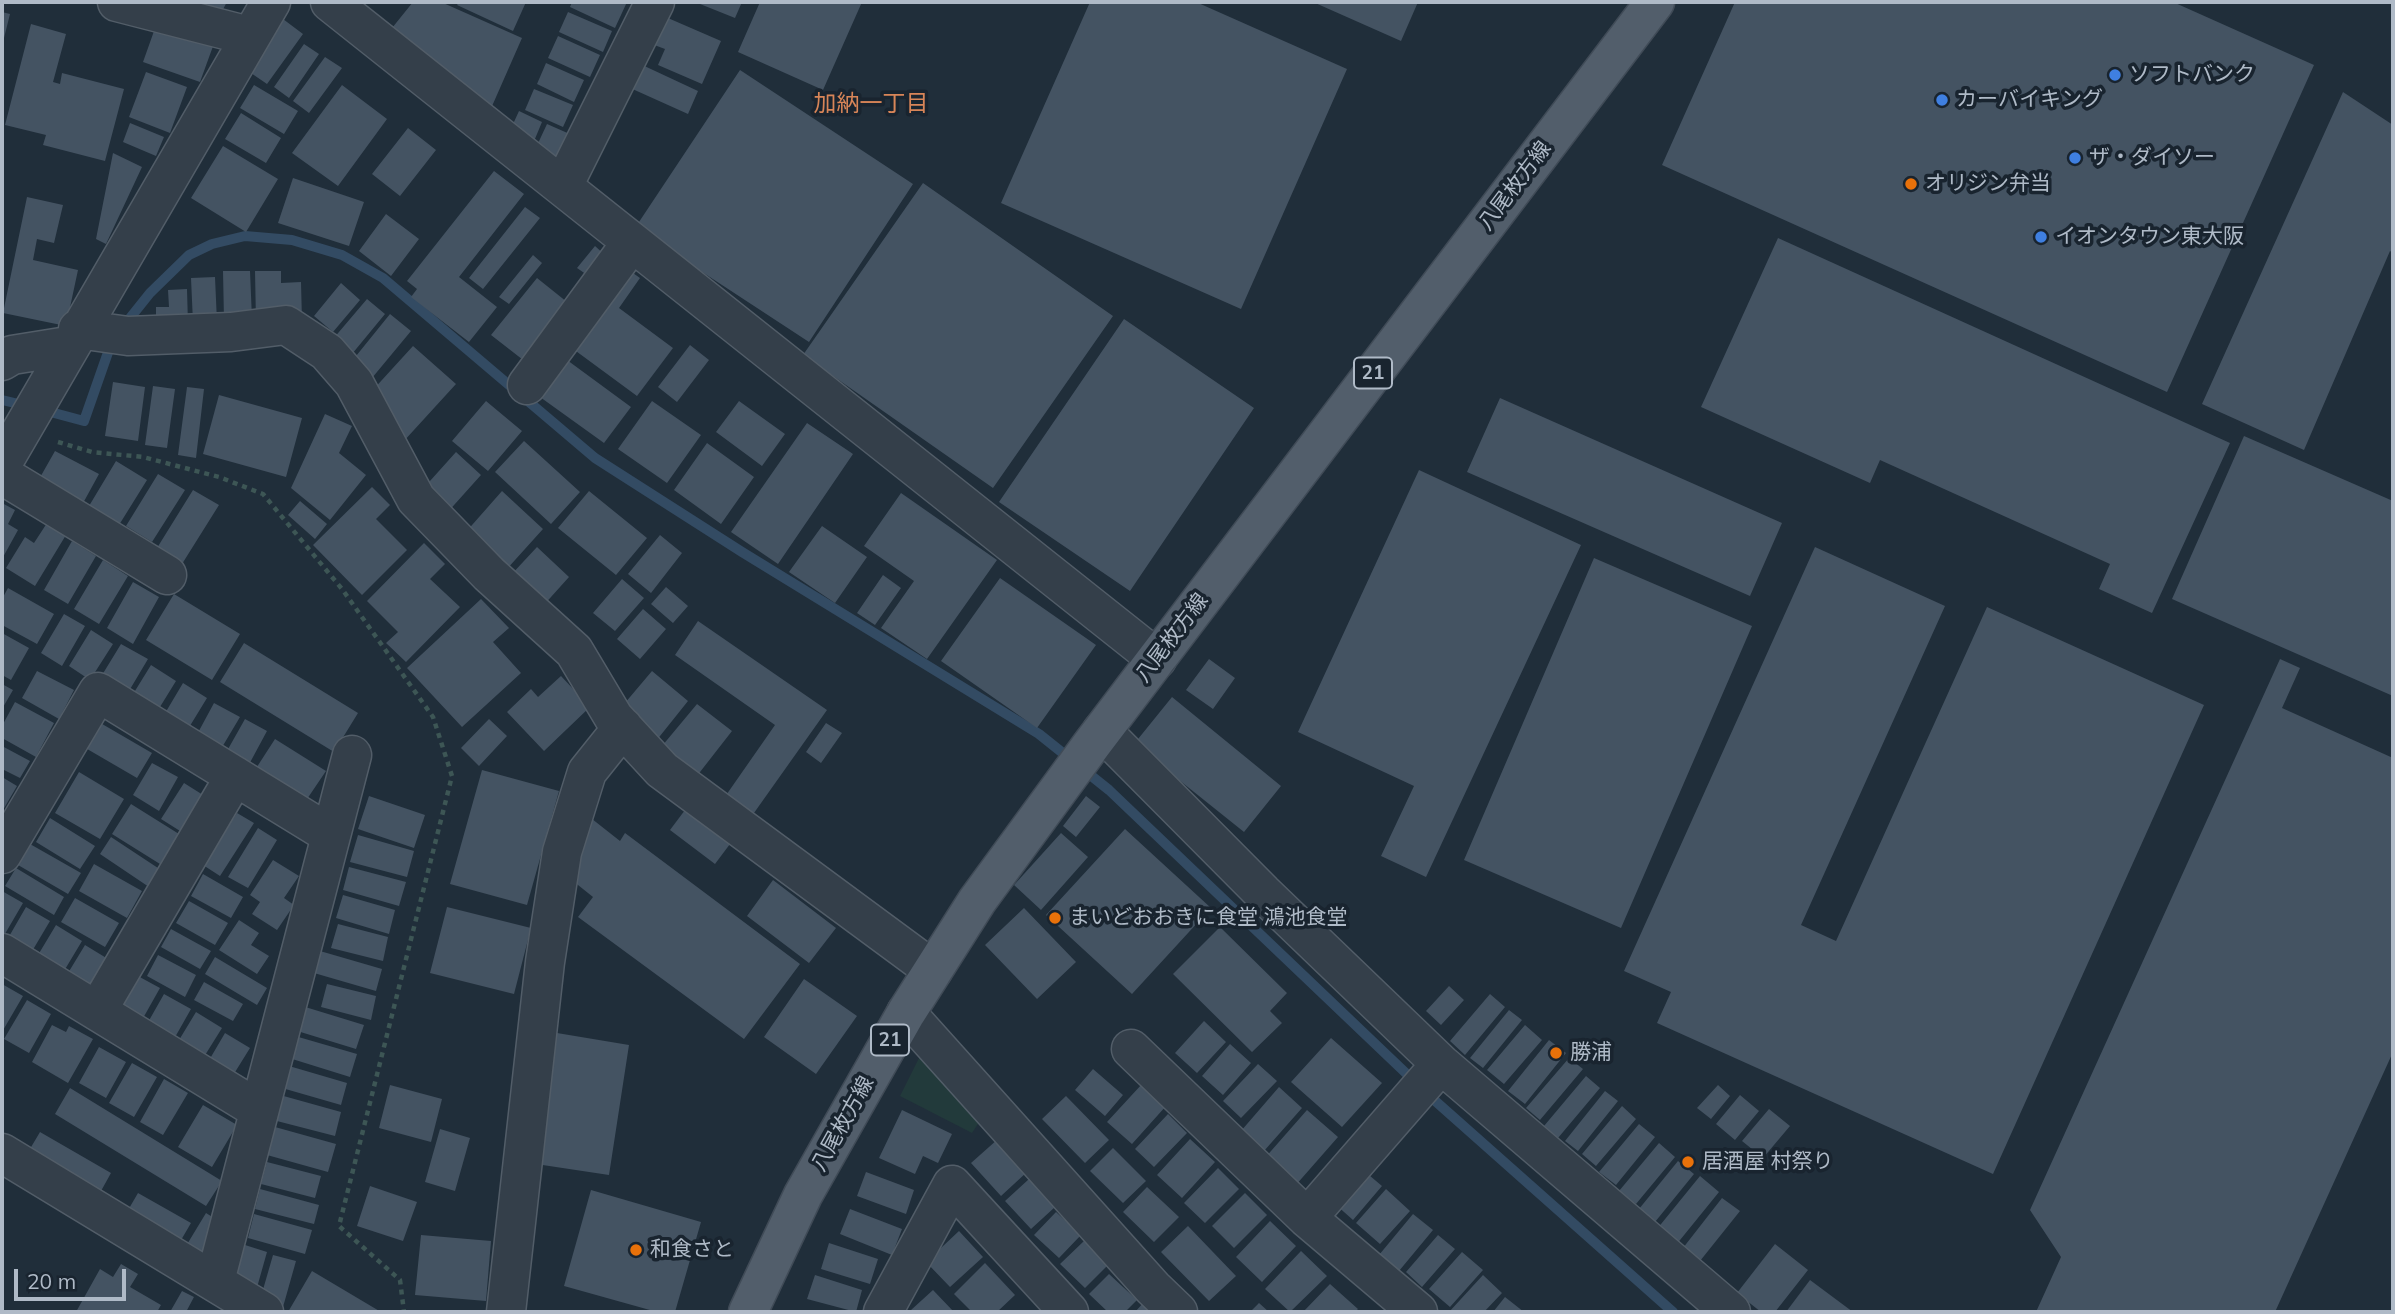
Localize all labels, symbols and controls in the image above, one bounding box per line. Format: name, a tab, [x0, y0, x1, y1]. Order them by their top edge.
place label: ソフトバンク	[2129, 62, 2255, 88]
marker: ソフトバンク	[2107, 67, 2123, 83]
place label: カーバイキング	[1956, 87, 2103, 113]
district label: 加納一丁目	[814, 90, 928, 118]
marker: カーバイキング	[1934, 92, 1950, 108]
street label: 八尾枚方線	[1473, 136, 1557, 236]
place label: ザ・ダイソー	[2089, 145, 2215, 171]
marker: ザ・ダイソー	[2067, 150, 2083, 166]
place label: オリジン弁当	[1925, 171, 2051, 197]
marker: オリジン弁当	[1903, 176, 1919, 192]
place label: イオンタウン東大阪	[2055, 224, 2244, 250]
marker: イオンタウン東大阪	[2033, 229, 2049, 245]
road number: 21	[1354, 358, 1392, 388]
street label: 八尾枚方線	[1130, 588, 1214, 688]
place label: まいどおおきに食堂 鴻池食堂	[1069, 905, 1347, 931]
marker: まいどおおきに食堂 鴻池食堂	[1047, 910, 1063, 926]
road number: 21	[871, 1024, 909, 1056]
place label: 勝浦	[1570, 1040, 1612, 1066]
marker: 勝浦	[1548, 1045, 1564, 1061]
street label: 八尾枚方線	[807, 1072, 879, 1176]
place label: 居酒屋 村祭り	[1702, 1149, 1833, 1175]
marker: 居酒屋 村祭り	[1680, 1154, 1696, 1170]
place label: 和食さと	[650, 1237, 734, 1263]
marker: 和食さと	[628, 1242, 644, 1258]
scale bar	[18, 1254, 130, 1298]
text: 20 m	[27, 1268, 76, 1294]

